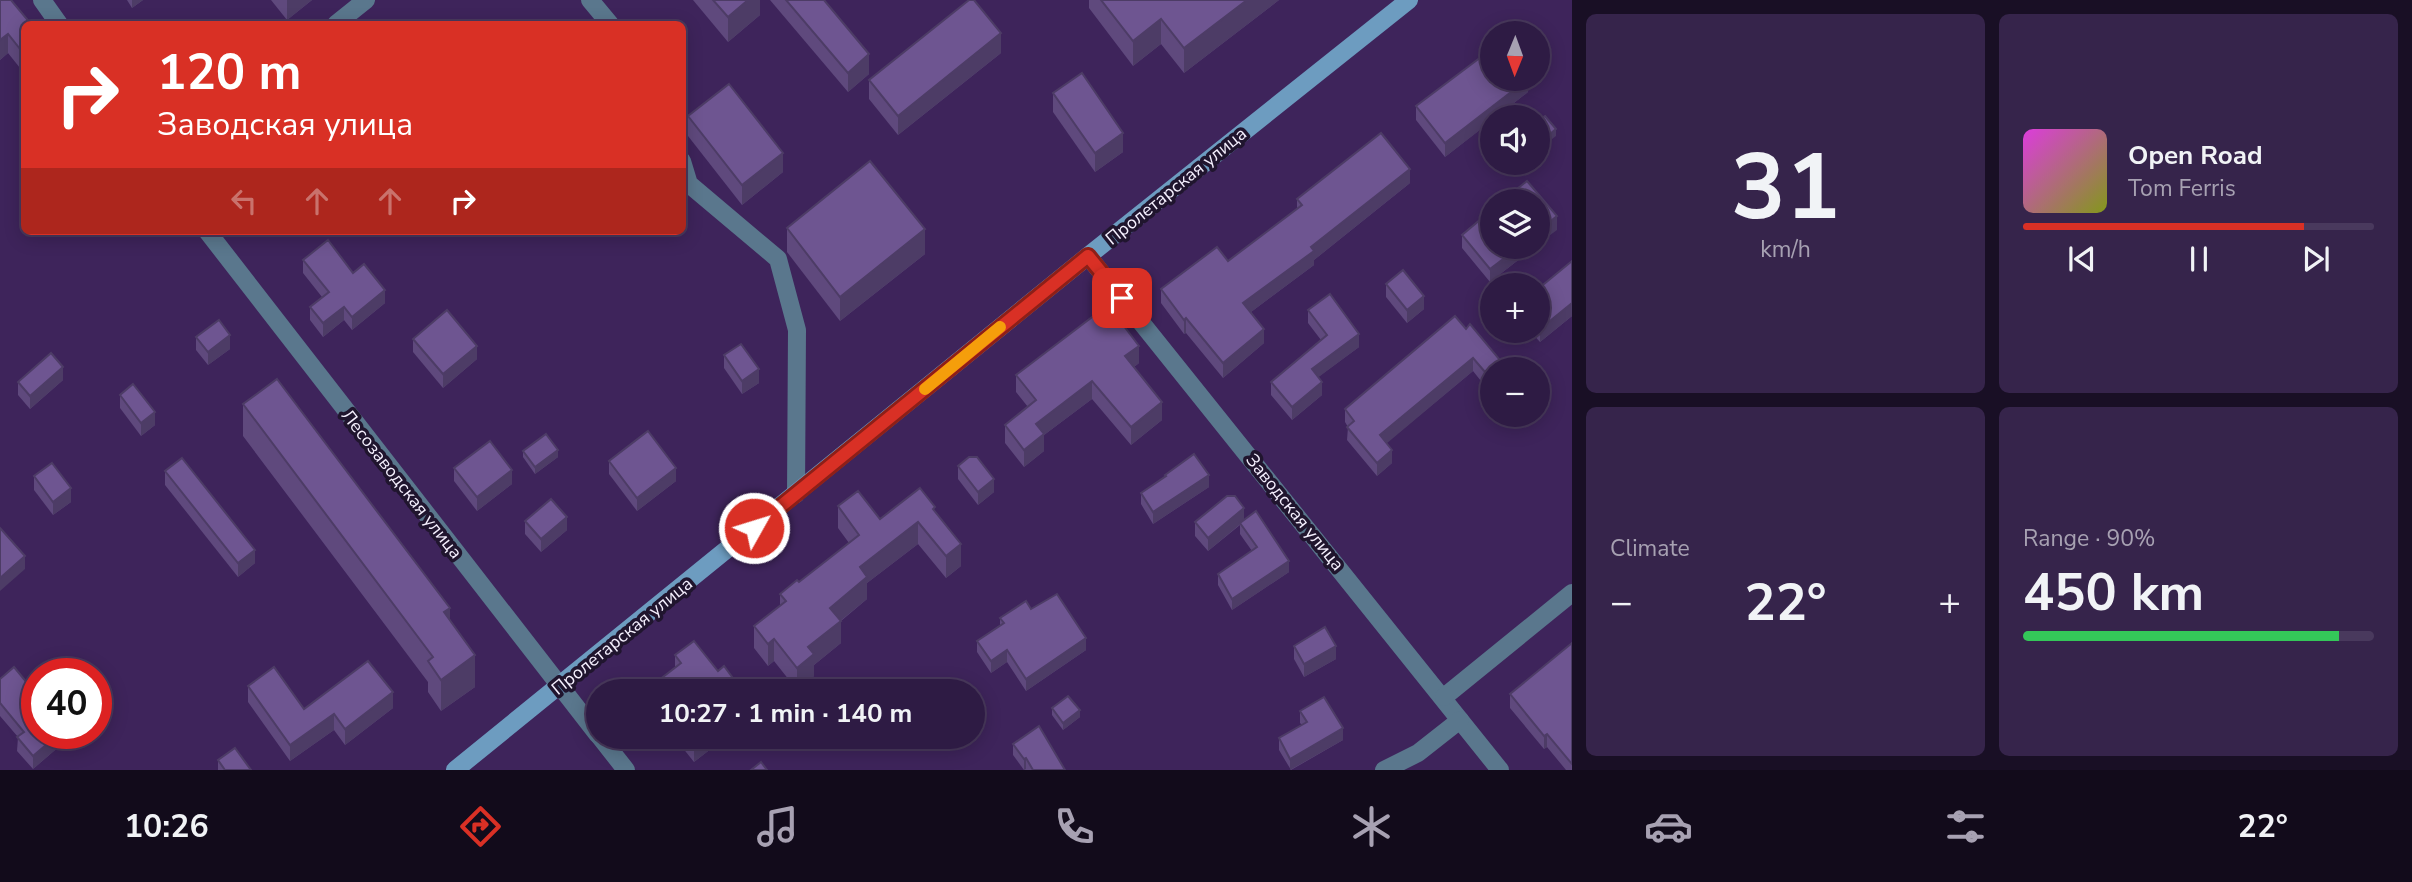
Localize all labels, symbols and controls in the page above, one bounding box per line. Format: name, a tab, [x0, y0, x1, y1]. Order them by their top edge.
north arrow	[1480, 21, 1550, 91]
map controls	[1480, 21, 1550, 427]
text: 120 m	[157, 39, 301, 106]
icon: right	[42, 49, 133, 140]
text: Заводская улица	[157, 103, 413, 146]
button: sound	[1480, 105, 1550, 175]
street label: Пролетарская улица	[1100, 122, 1252, 250]
text: 31	[1731, 126, 1840, 250]
text: Open Road	[2128, 138, 2263, 173]
text: Tom Ferris	[2128, 173, 2236, 204]
icon: left	[225, 182, 263, 220]
icon: ahead	[298, 182, 336, 220]
icon: ahead	[371, 182, 409, 220]
icon: right	[444, 182, 482, 220]
button: layers	[1480, 189, 1550, 259]
text: km/h	[1760, 234, 1811, 265]
icon: previous	[2063, 240, 2101, 278]
icon: pause	[2180, 240, 2218, 278]
icon: next	[2297, 240, 2335, 278]
pin	[1092, 268, 1152, 328]
button: +	[1480, 273, 1550, 343]
icon: arrive	[1103, 279, 1141, 317]
button: −	[1480, 357, 1550, 427]
street label: Лесозаводская улица	[336, 404, 468, 564]
street label: Заводская улица	[1240, 448, 1350, 576]
position arrow	[717, 491, 791, 565]
text: Range · 90%	[2023, 523, 2155, 554]
text: Climate	[1610, 533, 1690, 564]
text: 450 km	[2023, 557, 2204, 628]
text: 22°	[1744, 567, 1827, 638]
street label: Пролетарская улица	[546, 572, 698, 700]
text: −	[1610, 577, 1633, 628]
text: +	[1938, 577, 1961, 628]
speed limit sign: 40	[21, 658, 112, 749]
text: 10:27 · 1 min · 140 m	[659, 696, 912, 731]
icon: directions	[456, 802, 505, 851]
icon: music	[753, 802, 802, 851]
icon: phone	[1050, 802, 1099, 851]
icon: climate	[1347, 802, 1396, 851]
icon: car	[1644, 802, 1693, 851]
icon: filters	[1941, 802, 1990, 851]
text: 10:26	[124, 805, 209, 848]
text: 22°	[2237, 805, 2288, 848]

